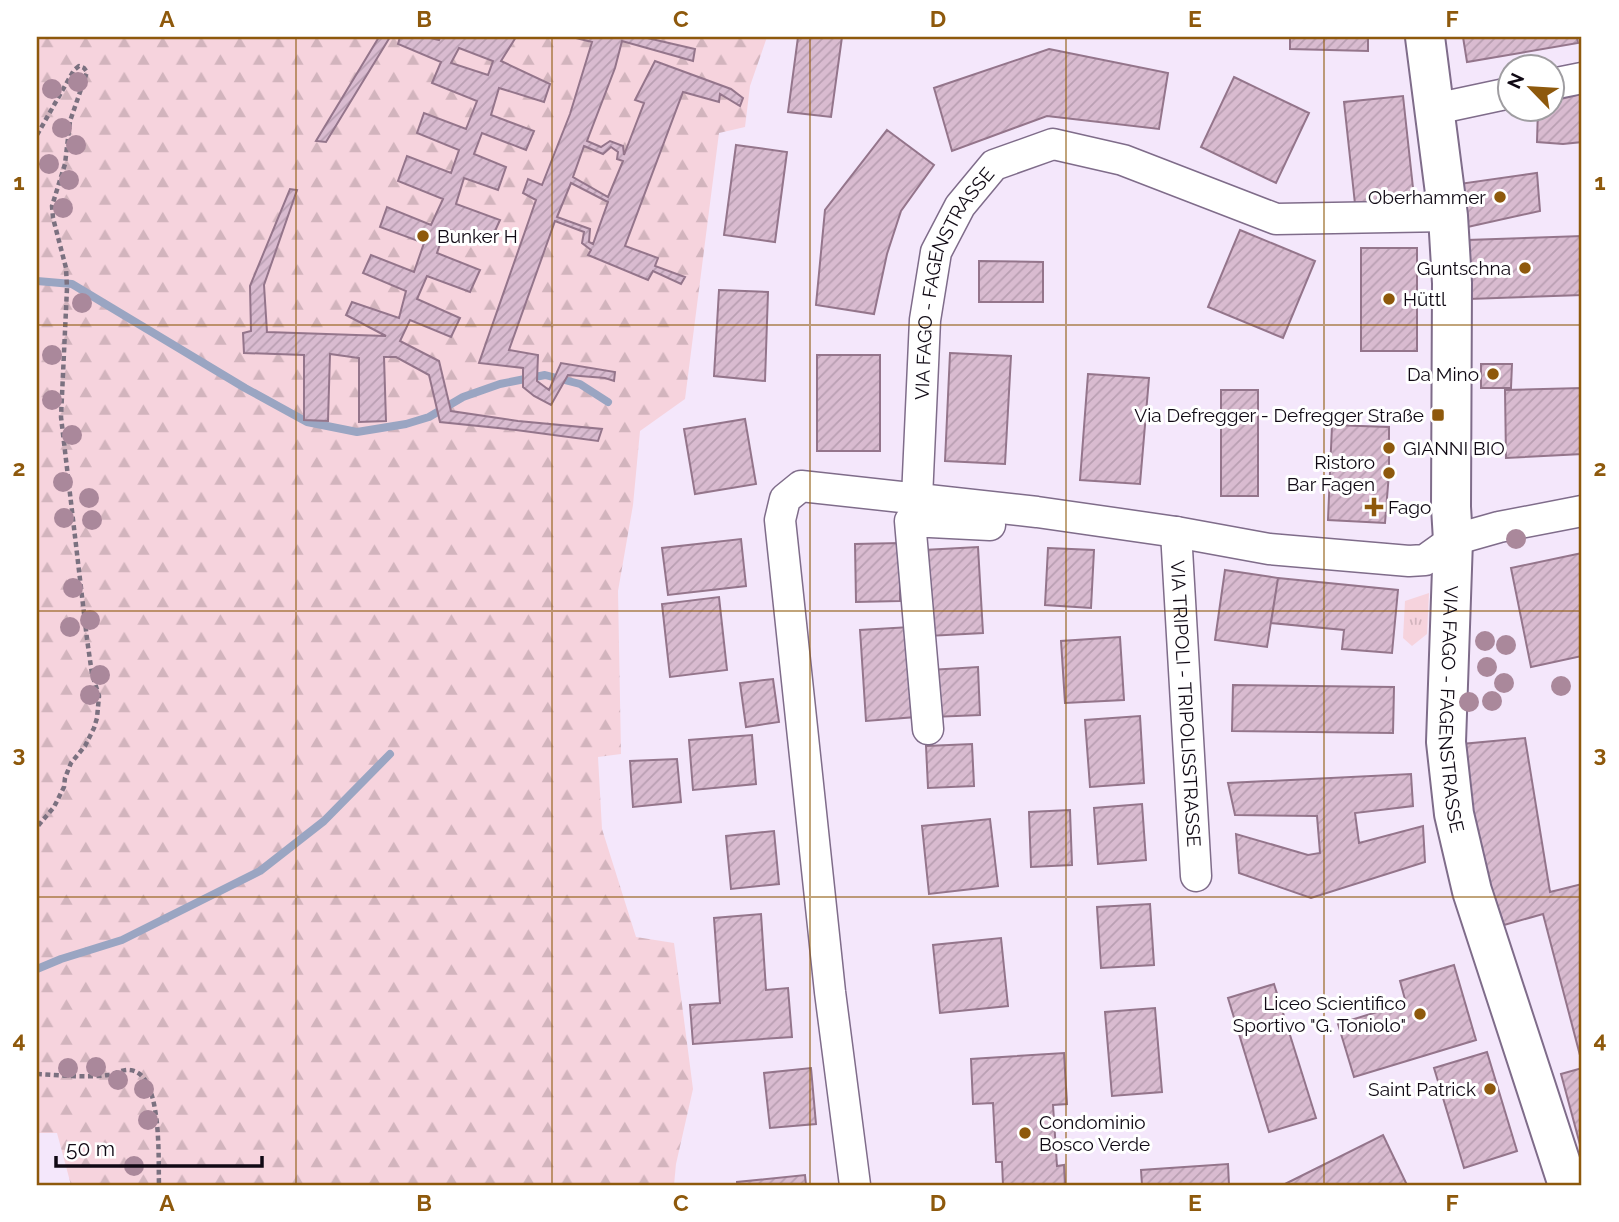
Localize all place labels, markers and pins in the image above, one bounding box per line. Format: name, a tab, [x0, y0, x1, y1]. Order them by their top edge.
place label: Oberhammer	[1368, 186, 1486, 208]
marker: Oberhammer	[1492, 189, 1508, 205]
place label: Bunker H	[437, 225, 518, 247]
marker: Bunker H	[415, 228, 431, 244]
place label: Guntschna	[1417, 257, 1511, 279]
marker: Guntschna	[1517, 260, 1533, 276]
place label: Hüttl	[1403, 288, 1447, 310]
marker: Hüttl	[1381, 291, 1397, 307]
place label: Da Mino	[1407, 363, 1479, 385]
marker: Da Mino	[1485, 366, 1501, 382]
place label: Via Defregger - Defregger Straße	[1134, 404, 1424, 426]
marker: Via Defregger - Defregger Straße	[1430, 407, 1446, 423]
place label: GIANNI BIO	[1403, 437, 1505, 459]
marker: GIANNI BIO	[1381, 440, 1397, 456]
place label: Ristoro Bar Fagen	[1287, 451, 1375, 495]
marker: Ristoro Bar Fagen	[1381, 465, 1397, 481]
place label: Fago	[1388, 496, 1431, 518]
marker: Fago	[1366, 499, 1382, 515]
place label: Liceo Scientifico Sportivo "G. Toniolo"	[1233, 992, 1406, 1036]
marker: Liceo Scientifico Sportivo "G. Toniolo"	[1412, 1006, 1428, 1022]
place label: Saint Patrick	[1368, 1078, 1476, 1100]
marker: Saint Patrick	[1482, 1081, 1498, 1097]
place label: Condominio Bosco Verde	[1039, 1111, 1150, 1155]
marker: Condominio Bosco Verde	[1017, 1125, 1033, 1141]

